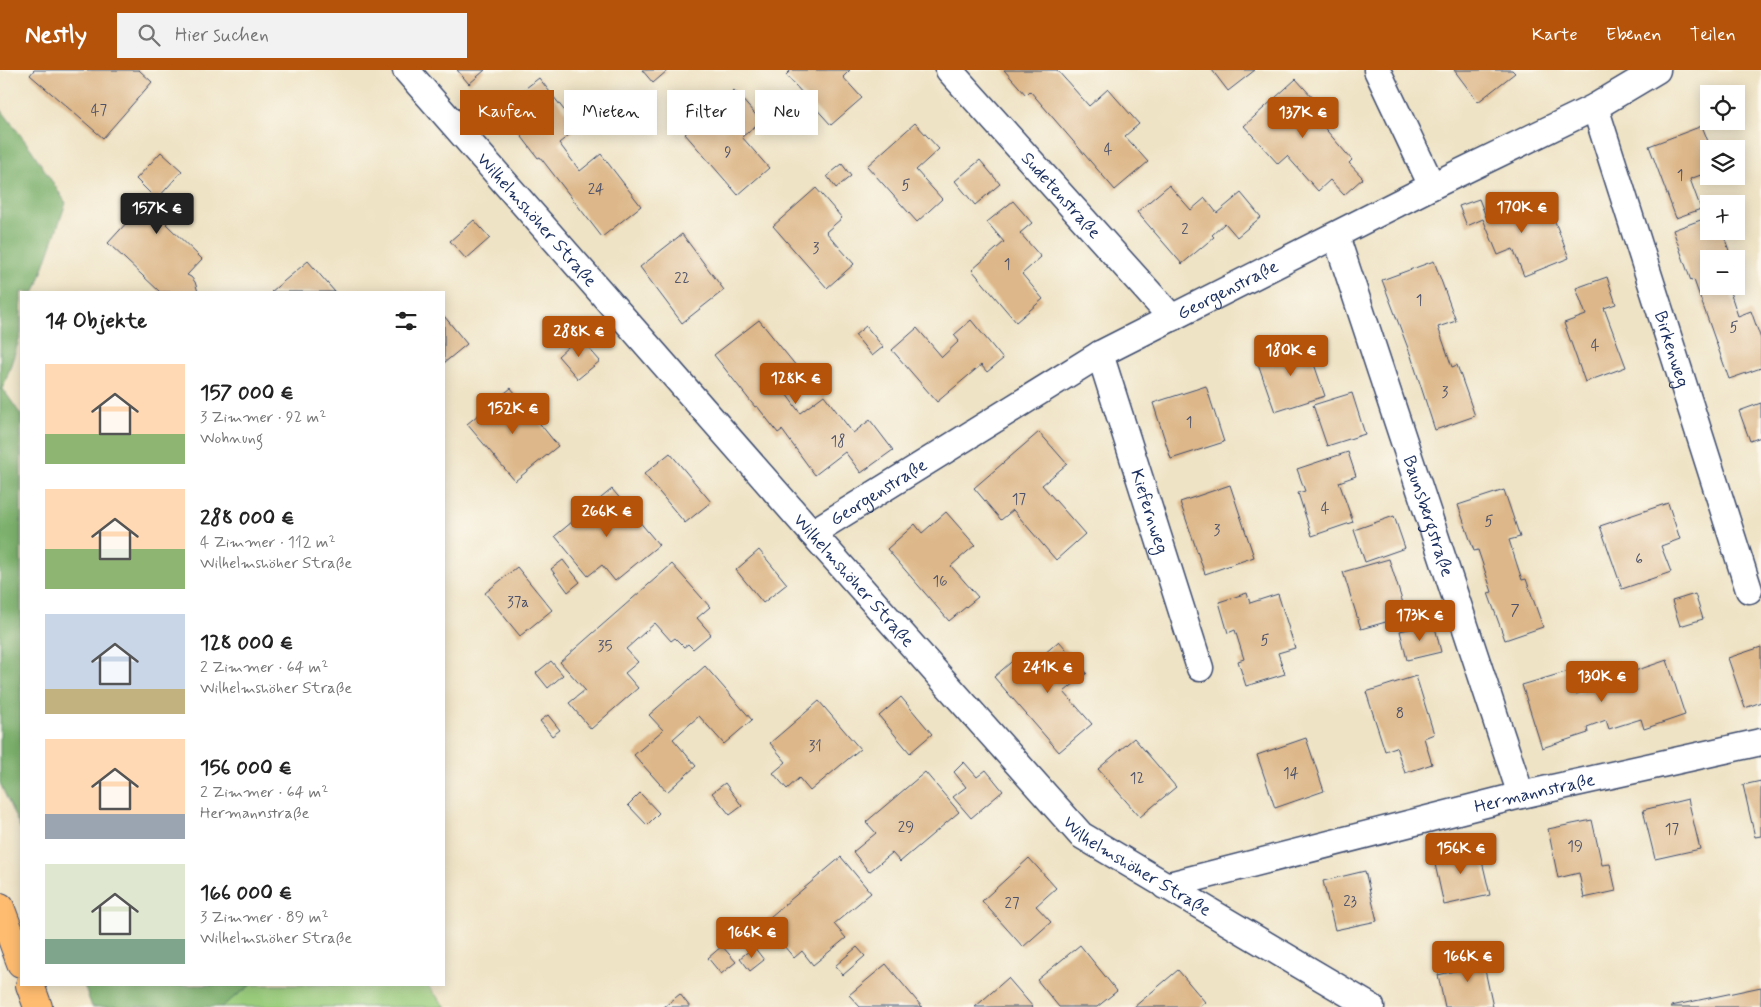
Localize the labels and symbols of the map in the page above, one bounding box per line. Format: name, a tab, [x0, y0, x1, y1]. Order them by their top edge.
pin: 137K €	[1262, 97, 1344, 139]
house number: 47	[91, 101, 108, 121]
house number: 4	[1104, 140, 1113, 160]
house number: 9	[724, 143, 732, 163]
street label: Sudetenstraße	[1015, 147, 1106, 244]
street label: Wilhelmshöher Straße	[471, 148, 602, 293]
house number: 1	[1677, 166, 1683, 186]
house number: 5	[901, 176, 911, 196]
house number: 24	[588, 180, 604, 200]
pin: 170K €	[1481, 191, 1563, 234]
pin: 157K €	[116, 192, 198, 235]
house number: 2	[1181, 220, 1189, 240]
house number: 3	[813, 239, 820, 259]
house number: 1	[1004, 255, 1010, 275]
street label: Georgenstraße	[1173, 255, 1283, 326]
house number: 22	[674, 269, 690, 289]
house number: 1	[1416, 291, 1422, 311]
street label: Birkenweg	[1648, 308, 1695, 391]
pin: 288K €	[538, 316, 620, 358]
house number: 5	[1729, 318, 1739, 338]
pin: 180K €	[1250, 334, 1332, 377]
house number: 4	[1591, 336, 1600, 356]
pin: 128K €	[755, 362, 837, 405]
house number: 3	[1442, 383, 1449, 403]
pin: 152K €	[472, 392, 554, 435]
house number: 1	[1186, 413, 1192, 433]
house number: 18	[831, 432, 845, 452]
street label: Georgenstraße	[826, 453, 932, 532]
street label: Baunsbergstraße	[1397, 453, 1459, 580]
street label: Kiefernweg	[1124, 466, 1174, 557]
house number: 17	[1012, 490, 1027, 510]
pin: 266K €	[566, 496, 648, 538]
house number: 4	[1321, 499, 1330, 519]
street label: Wilhelmshöher Straße	[787, 509, 919, 653]
house number: 5	[1484, 512, 1494, 532]
house number: 3	[1214, 521, 1221, 541]
house number: 6	[1635, 550, 1643, 570]
house number: 16	[932, 572, 948, 592]
house number: 37a	[507, 593, 529, 613]
pin: 173K €	[1379, 600, 1461, 642]
house number: 7	[1510, 601, 1520, 621]
house number: 5	[1260, 631, 1270, 651]
house number: 35	[598, 637, 612, 657]
pin: 241K €	[1007, 652, 1089, 694]
pin: 130K €	[1561, 660, 1643, 703]
house number: 8	[1396, 704, 1404, 724]
house number: 31	[808, 737, 822, 757]
house number: 14	[1283, 764, 1299, 784]
street label: Hermannstraße	[1472, 768, 1597, 819]
house number: 12	[1130, 769, 1144, 789]
street label: Wilhelmshöher Straße	[1057, 811, 1215, 923]
house number: 29	[898, 818, 914, 838]
house number: 17	[1665, 820, 1680, 840]
pin: 156K €	[1420, 832, 1502, 875]
house number: 19	[1567, 837, 1583, 857]
house number: 23	[1343, 892, 1357, 912]
house number: 27	[1005, 894, 1020, 914]
pin: 166K €	[711, 916, 793, 959]
pin: 166K €	[1427, 940, 1509, 983]

